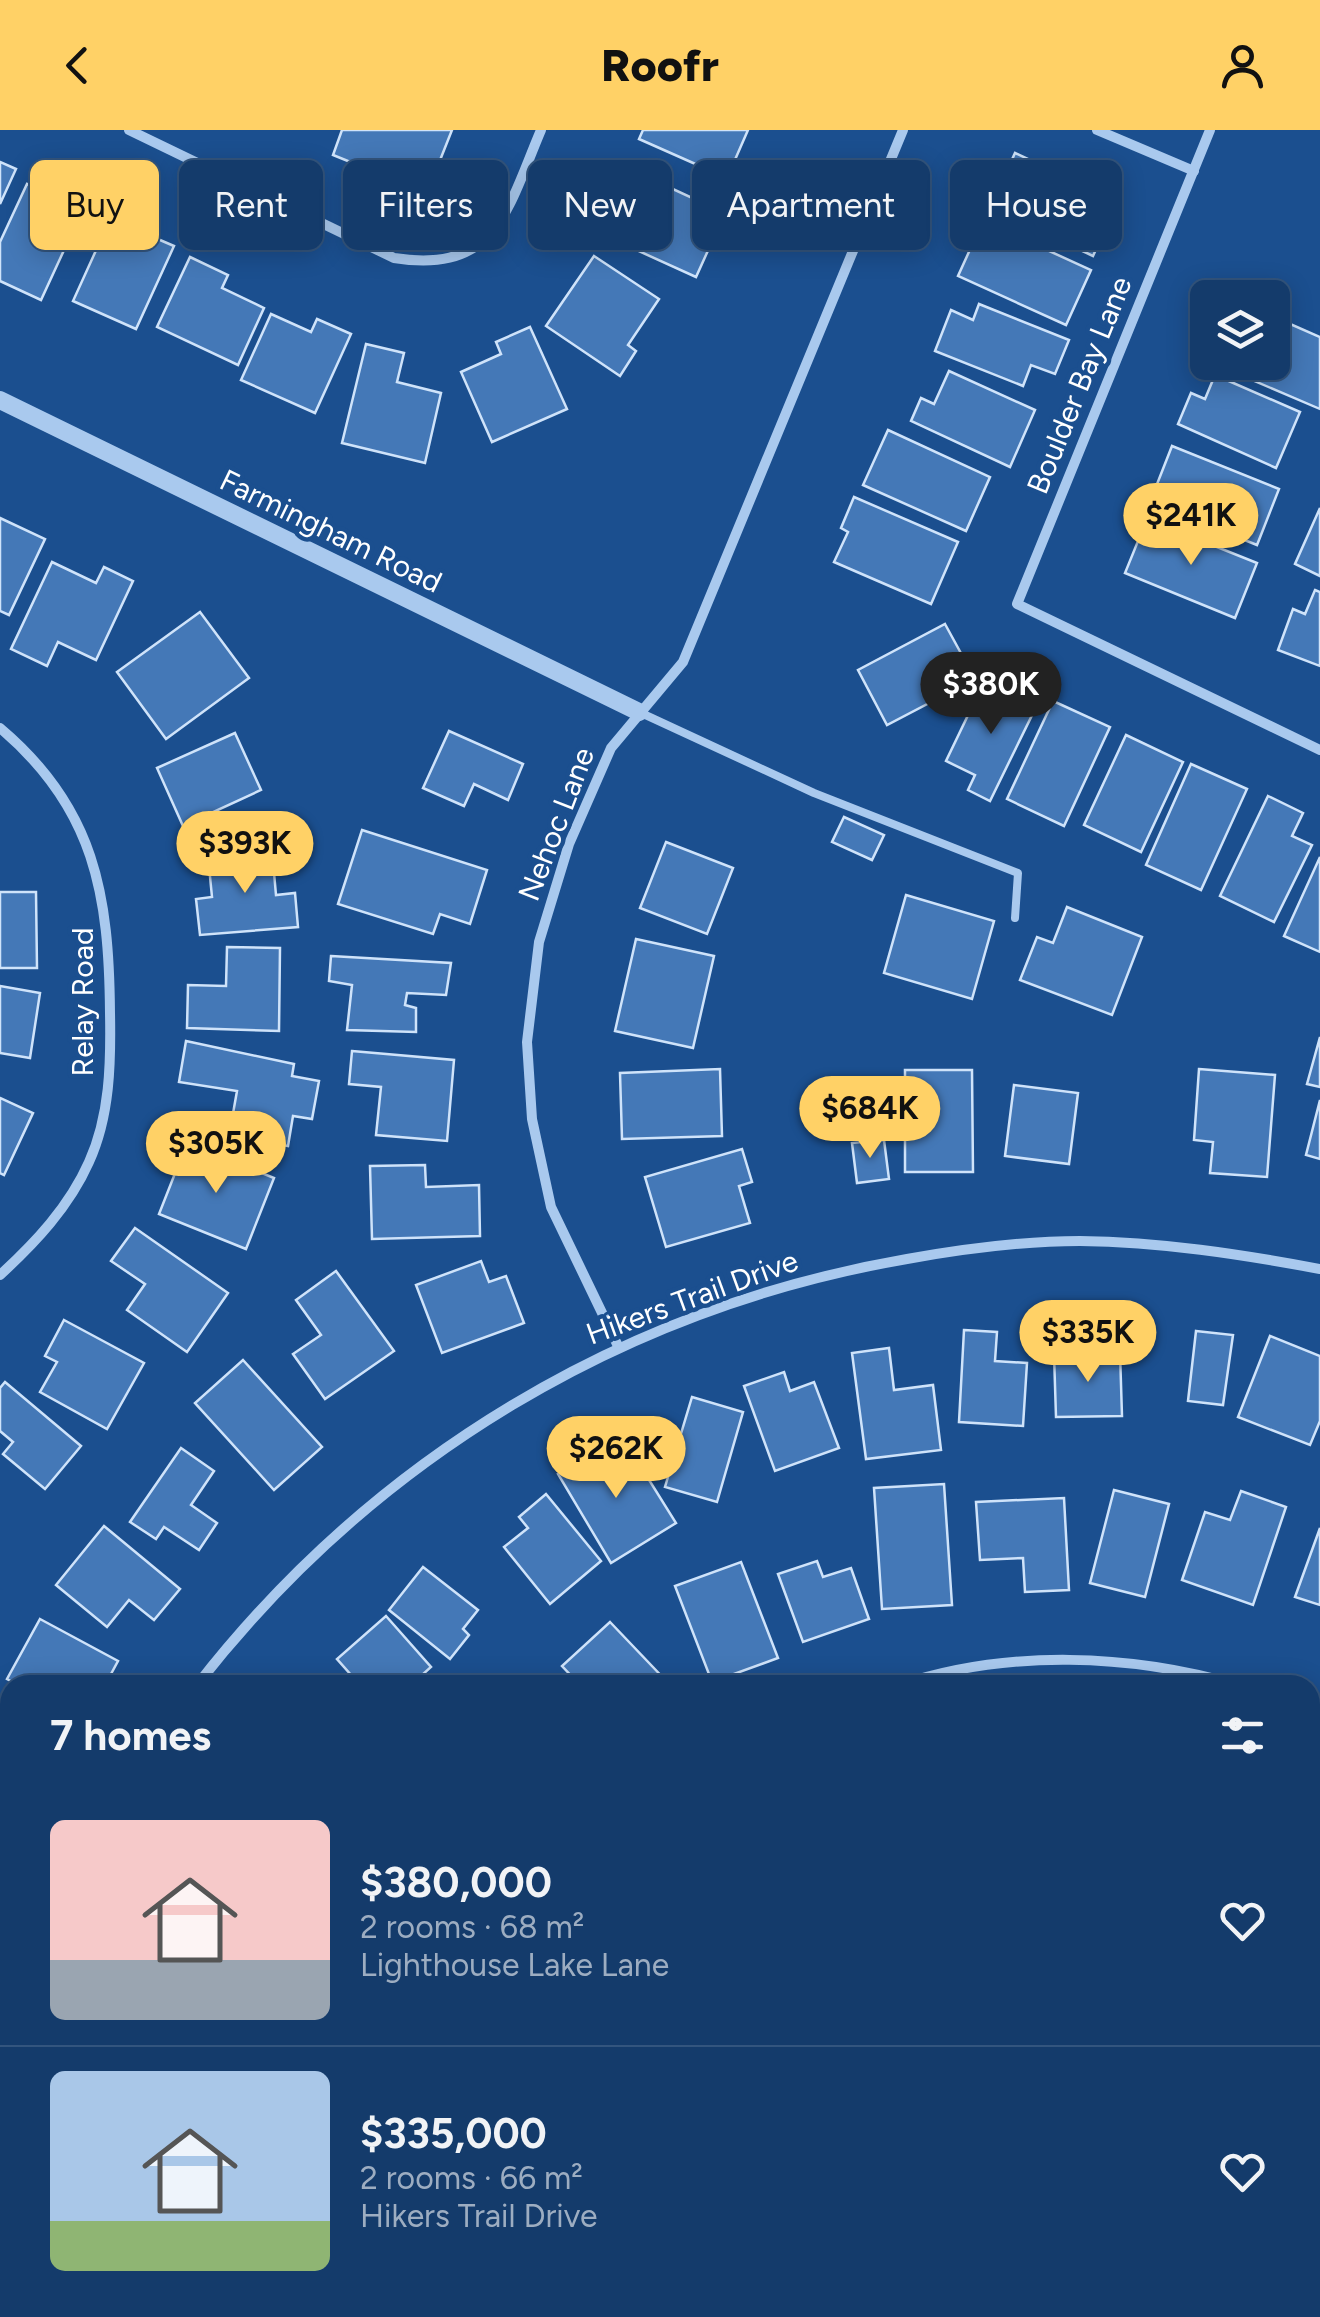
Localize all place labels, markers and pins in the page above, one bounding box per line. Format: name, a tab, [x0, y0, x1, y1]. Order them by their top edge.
pin: $241K	[1121, 483, 1261, 568]
pin: $380K	[921, 652, 1061, 737]
pin: $393K	[175, 811, 315, 896]
pin: $684K	[800, 1076, 940, 1161]
pin: $305K	[146, 1111, 286, 1196]
pin: $335K	[1018, 1300, 1158, 1385]
pin: $262K	[546, 1416, 686, 1501]

